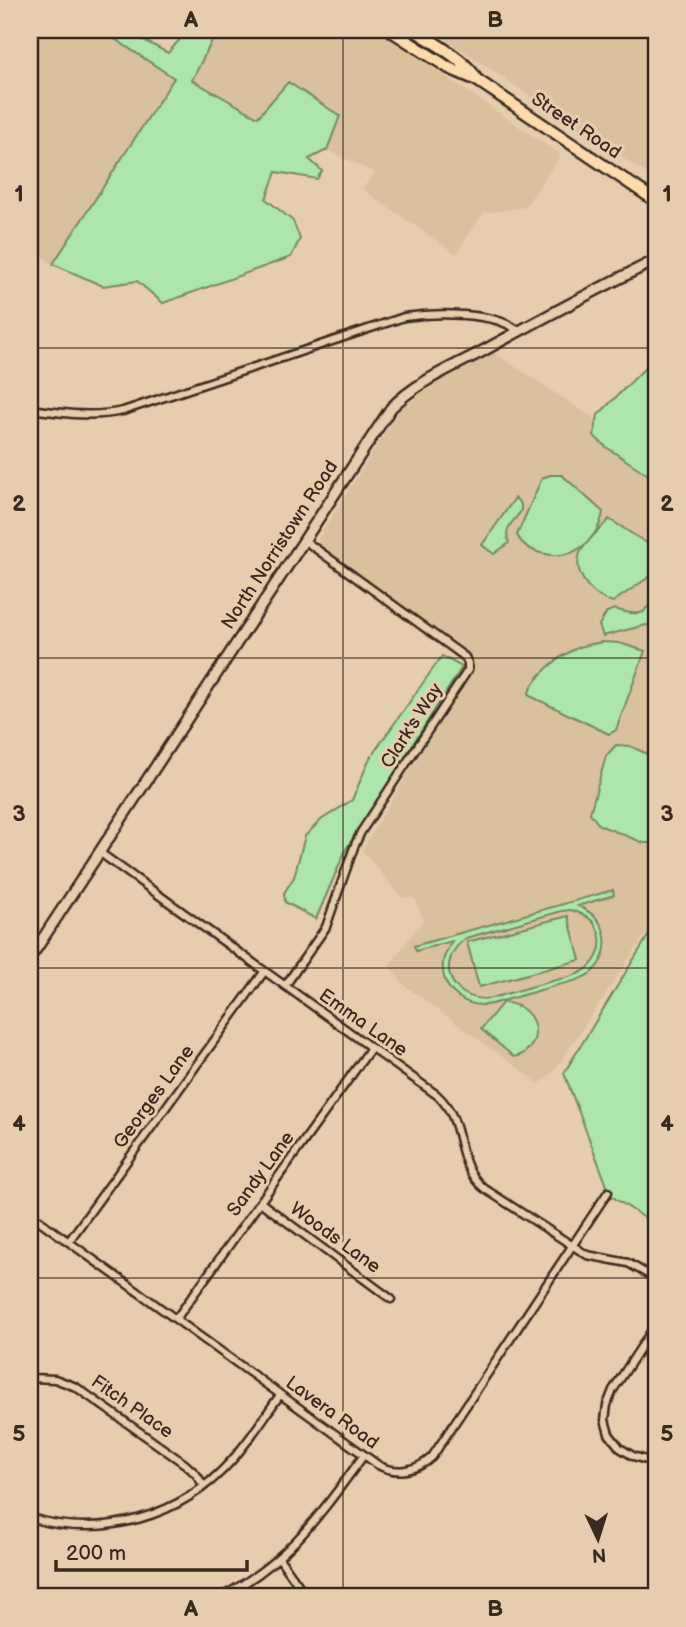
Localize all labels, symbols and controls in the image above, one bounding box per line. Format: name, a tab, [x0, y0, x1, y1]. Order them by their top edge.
text: A	[183, 6, 199, 34]
text: B	[487, 6, 503, 34]
street label: Street Road	[527, 88, 625, 164]
text: 1	[14, 180, 24, 208]
text: 1	[662, 180, 672, 208]
street label: North Norristown Road	[217, 456, 343, 634]
text: 2	[12, 490, 26, 518]
text: 2	[660, 490, 674, 518]
street label: Clark's Way	[376, 679, 448, 773]
text: 3	[12, 800, 26, 828]
text: 3	[660, 800, 674, 828]
street label: Emma Lane	[314, 984, 412, 1062]
street label: Georges Lane	[109, 1041, 199, 1153]
text: 4	[12, 1110, 26, 1138]
text: 4	[660, 1110, 674, 1138]
street label: Sandy Lane	[222, 1127, 300, 1221]
street label: Woods Lane	[285, 1197, 385, 1279]
street label: Fitch Place	[87, 1370, 177, 1444]
street label: Lavera Road	[281, 1371, 383, 1455]
text: 5	[12, 1420, 26, 1448]
text: 5	[660, 1420, 674, 1448]
north arrow	[564, 1504, 634, 1574]
scale bar	[56, 1529, 247, 1573]
text: 200 m	[66, 1541, 126, 1566]
text: N	[591, 1542, 607, 1566]
text: A	[183, 1595, 199, 1623]
text: B	[487, 1595, 503, 1623]

